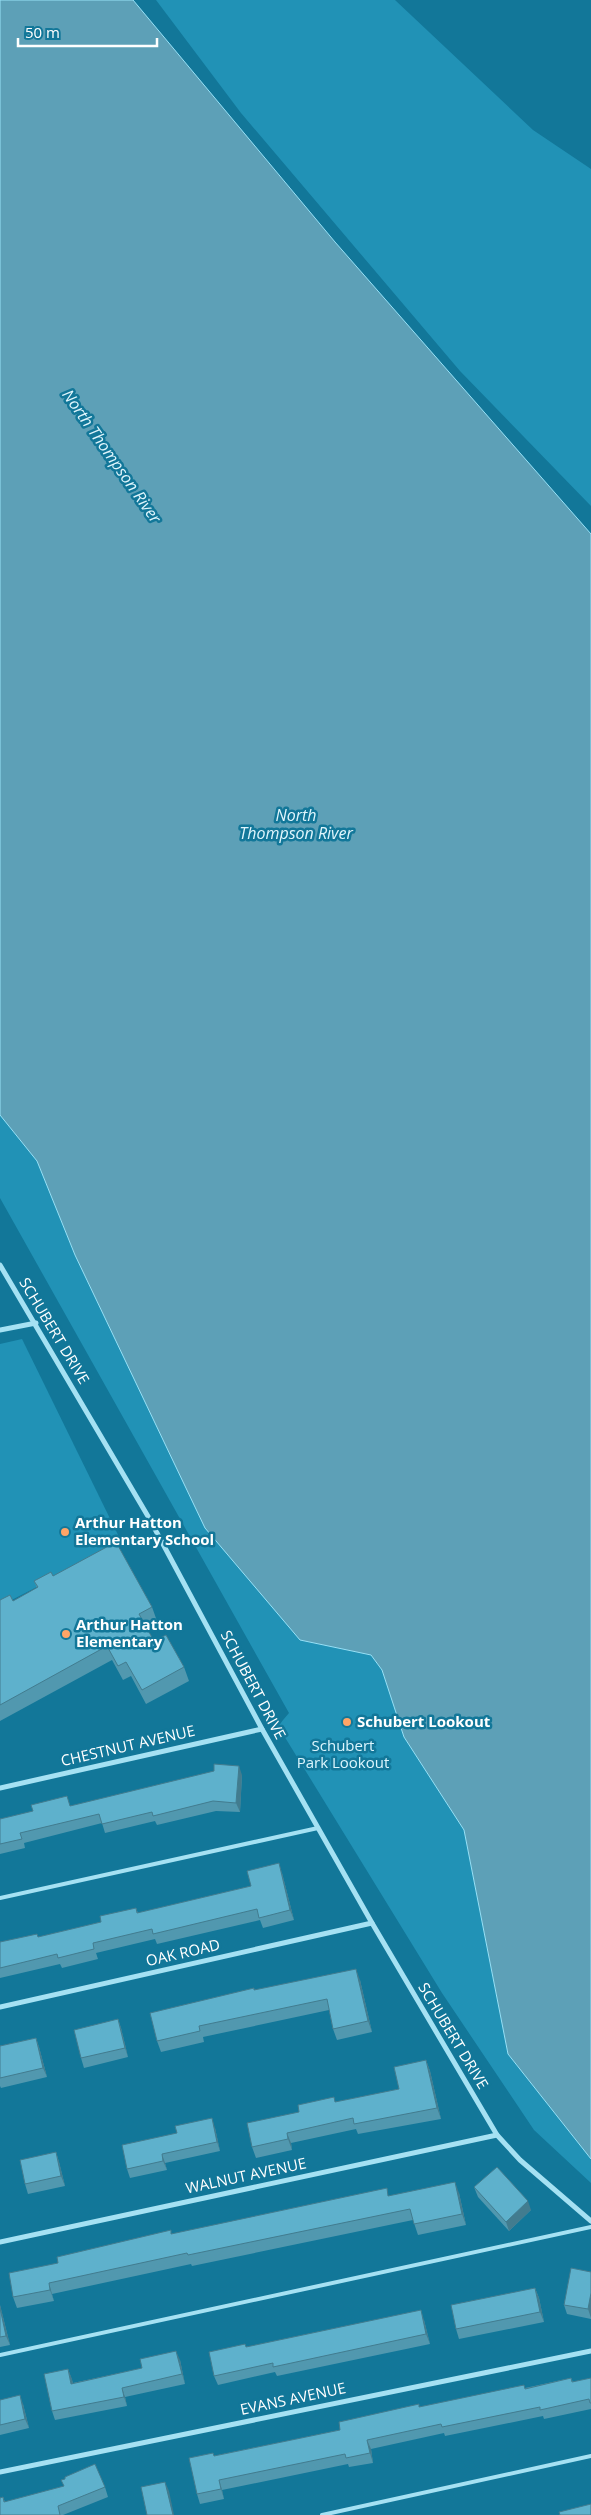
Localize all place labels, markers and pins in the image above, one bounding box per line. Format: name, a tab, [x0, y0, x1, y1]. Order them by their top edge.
place label: Arthur Hatton Elementary School	[75, 1512, 214, 1549]
marker: Arthur Hatton Elementary School	[59, 1526, 71, 1538]
place label: Arthur Hatton Elementary	[76, 1614, 183, 1651]
marker: Arthur Hatton Elementary	[60, 1628, 72, 1640]
place label: Schubert Lookout	[357, 1711, 491, 1731]
marker: Schubert Lookout	[341, 1716, 353, 1728]

